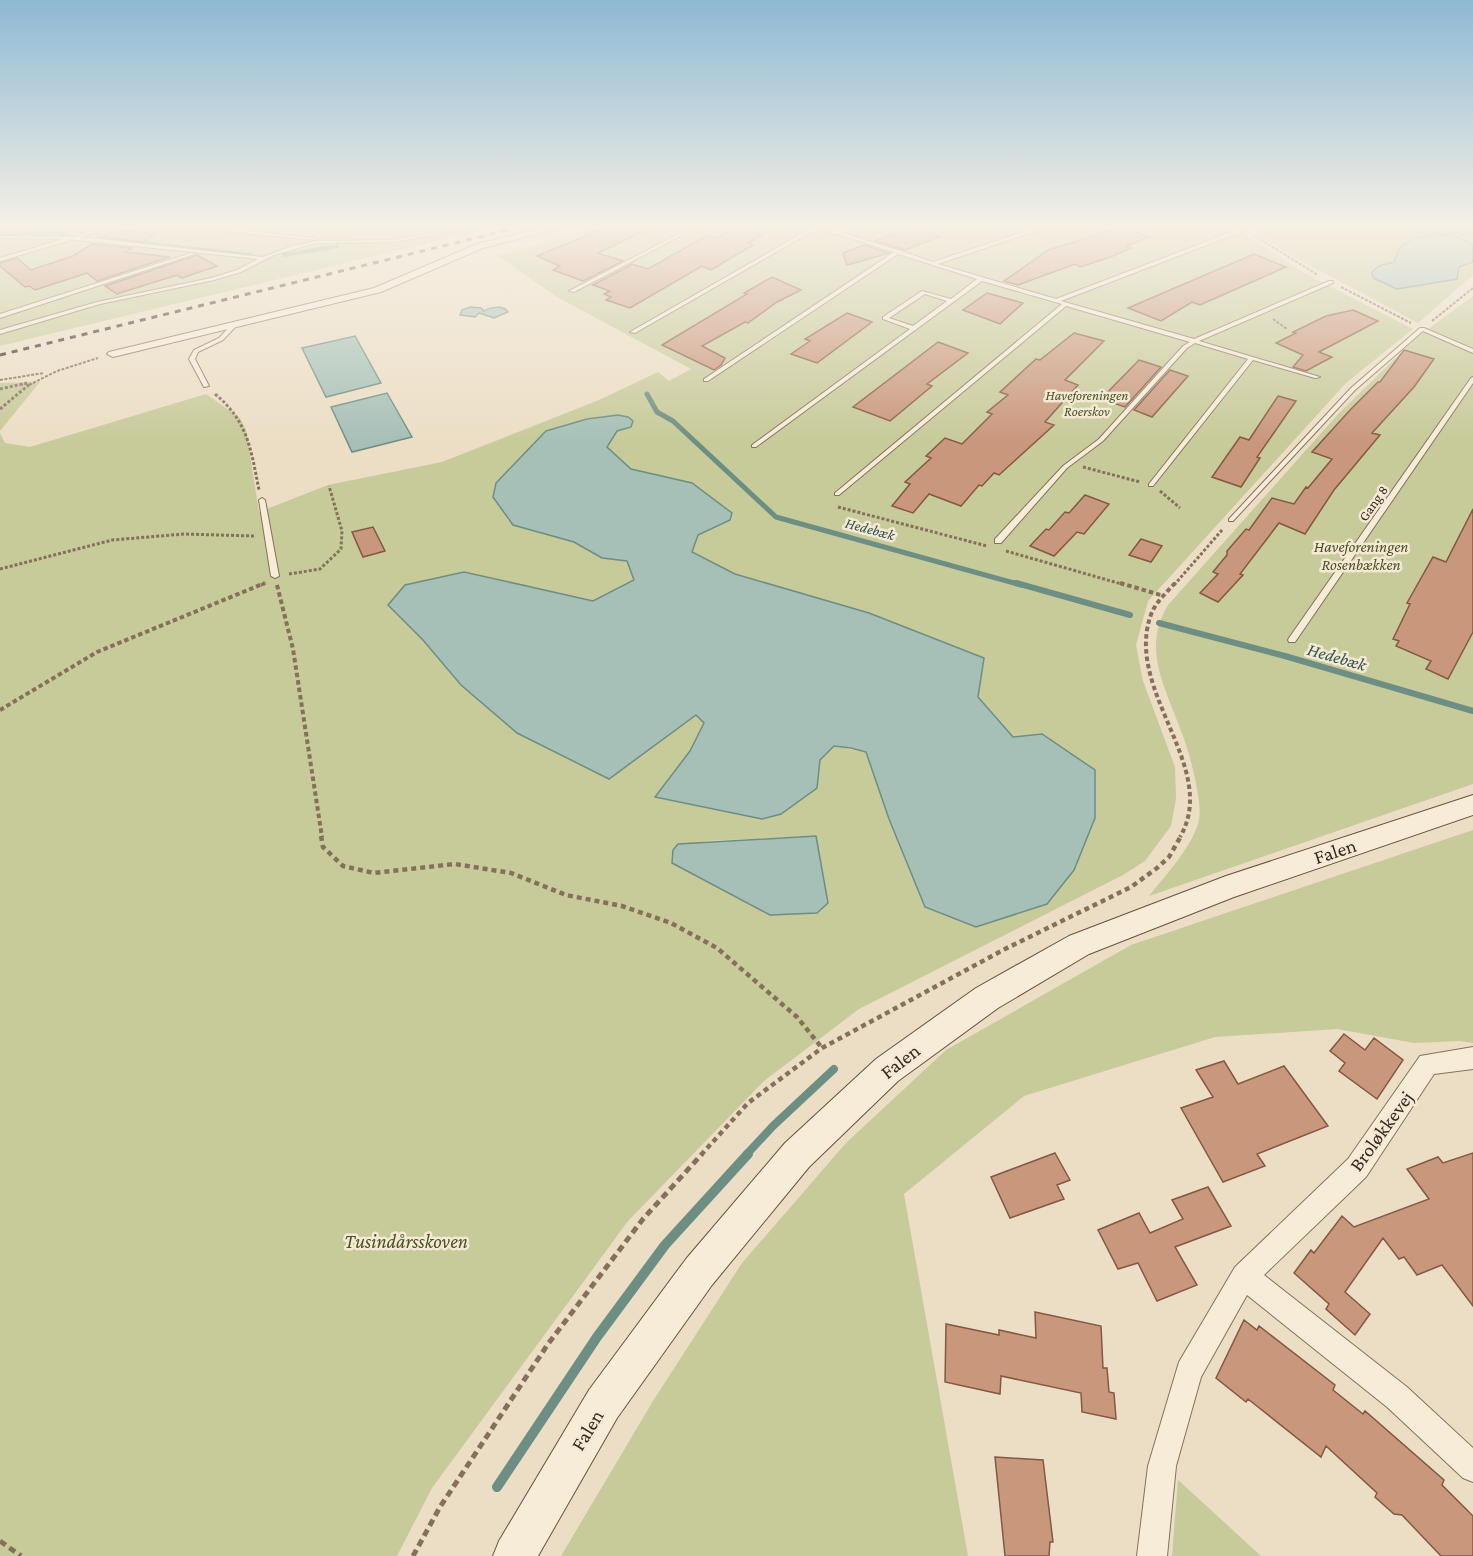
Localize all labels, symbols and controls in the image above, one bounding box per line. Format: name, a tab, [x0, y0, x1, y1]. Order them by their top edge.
park label: Haveforeningen Roerskov	[1046, 387, 1128, 419]
street label: Gang 8	[1355, 482, 1391, 524]
water label: Hedebæk	[844, 515, 898, 544]
park label: Haveforeningen Rosenbækken	[1314, 538, 1408, 573]
water label: Hedebæk	[1305, 639, 1370, 675]
street label: Falen	[1311, 834, 1359, 868]
street label: Falen	[876, 1039, 924, 1083]
street label: Broløkkevej	[1345, 1087, 1418, 1176]
park label: Tusindårsskoven	[344, 1230, 468, 1252]
street label: Falen	[566, 1405, 608, 1454]

